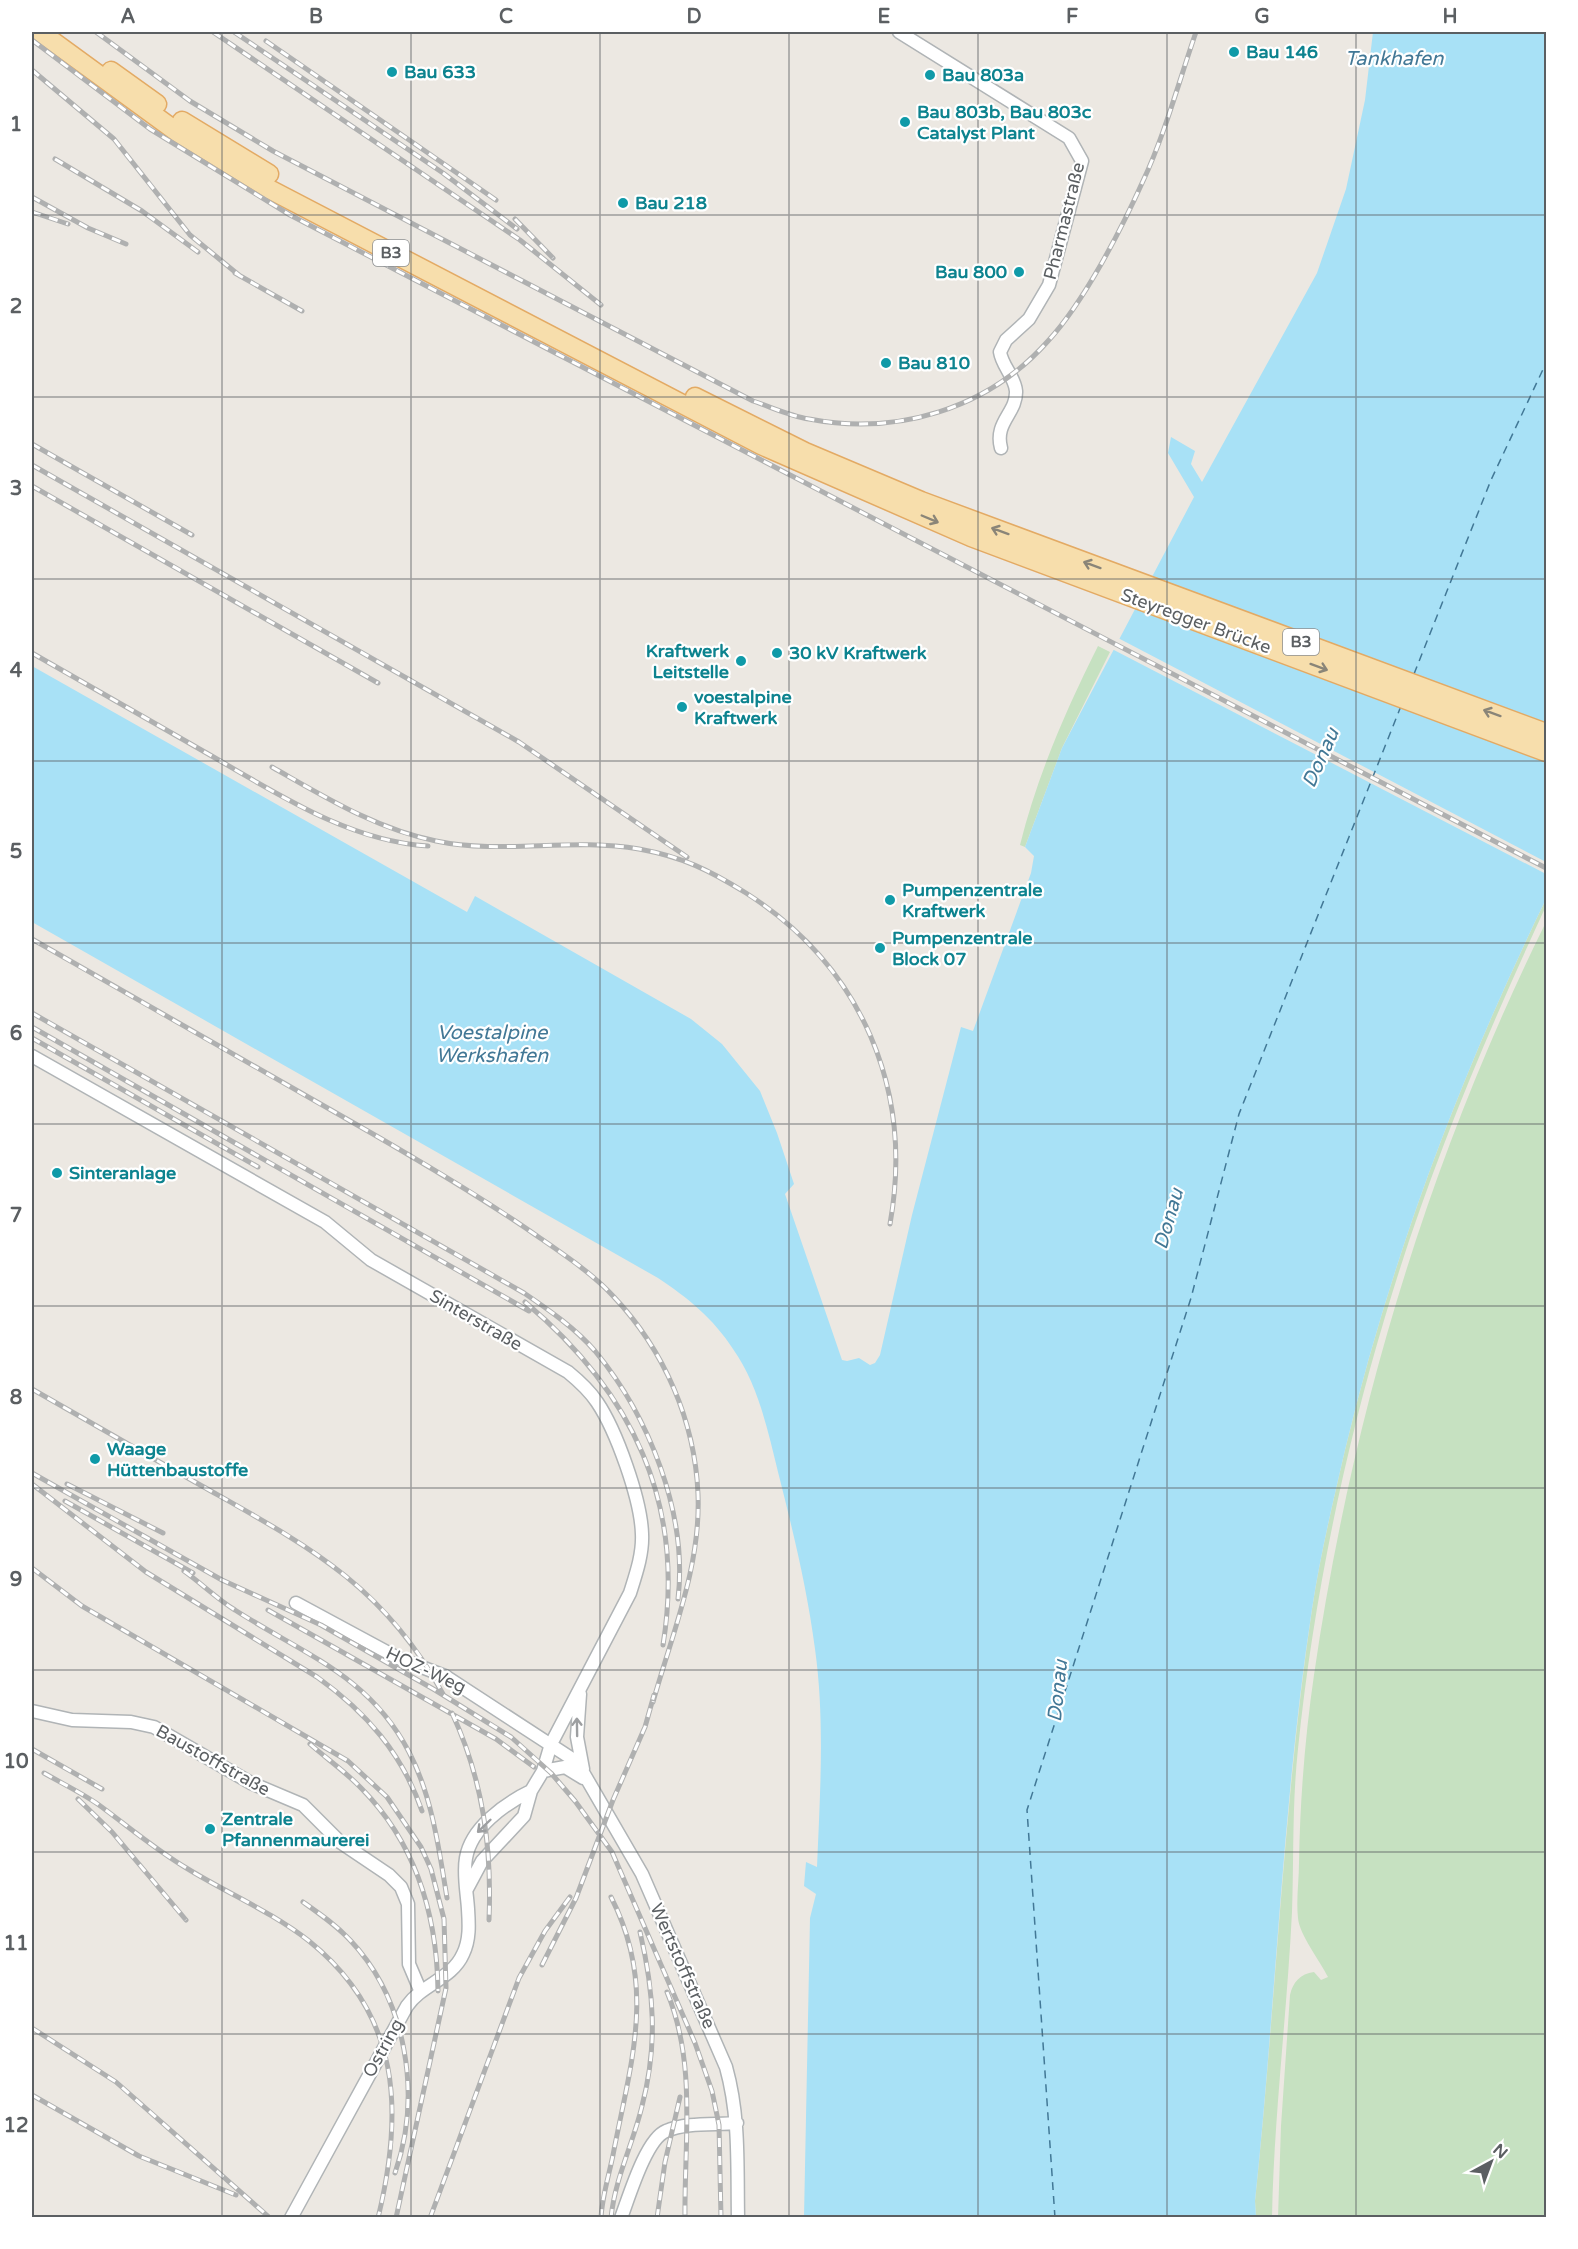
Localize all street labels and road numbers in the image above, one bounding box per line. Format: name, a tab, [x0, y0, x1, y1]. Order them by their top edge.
street label: Pharmastraße	[1039, 160, 1089, 282]
road number: B3	[373, 240, 409, 266]
street label: Steyregger Brücke	[1118, 584, 1274, 658]
road number: B3	[1283, 629, 1319, 655]
street label: Sinterstraße	[426, 1285, 526, 1355]
street label: HOZ-Weg	[382, 1642, 470, 1698]
street label: Baustoffstraße	[152, 1720, 274, 1800]
street label: Wertstoffstraße	[645, 1900, 721, 2032]
street label: Ostring	[358, 2015, 408, 2081]

